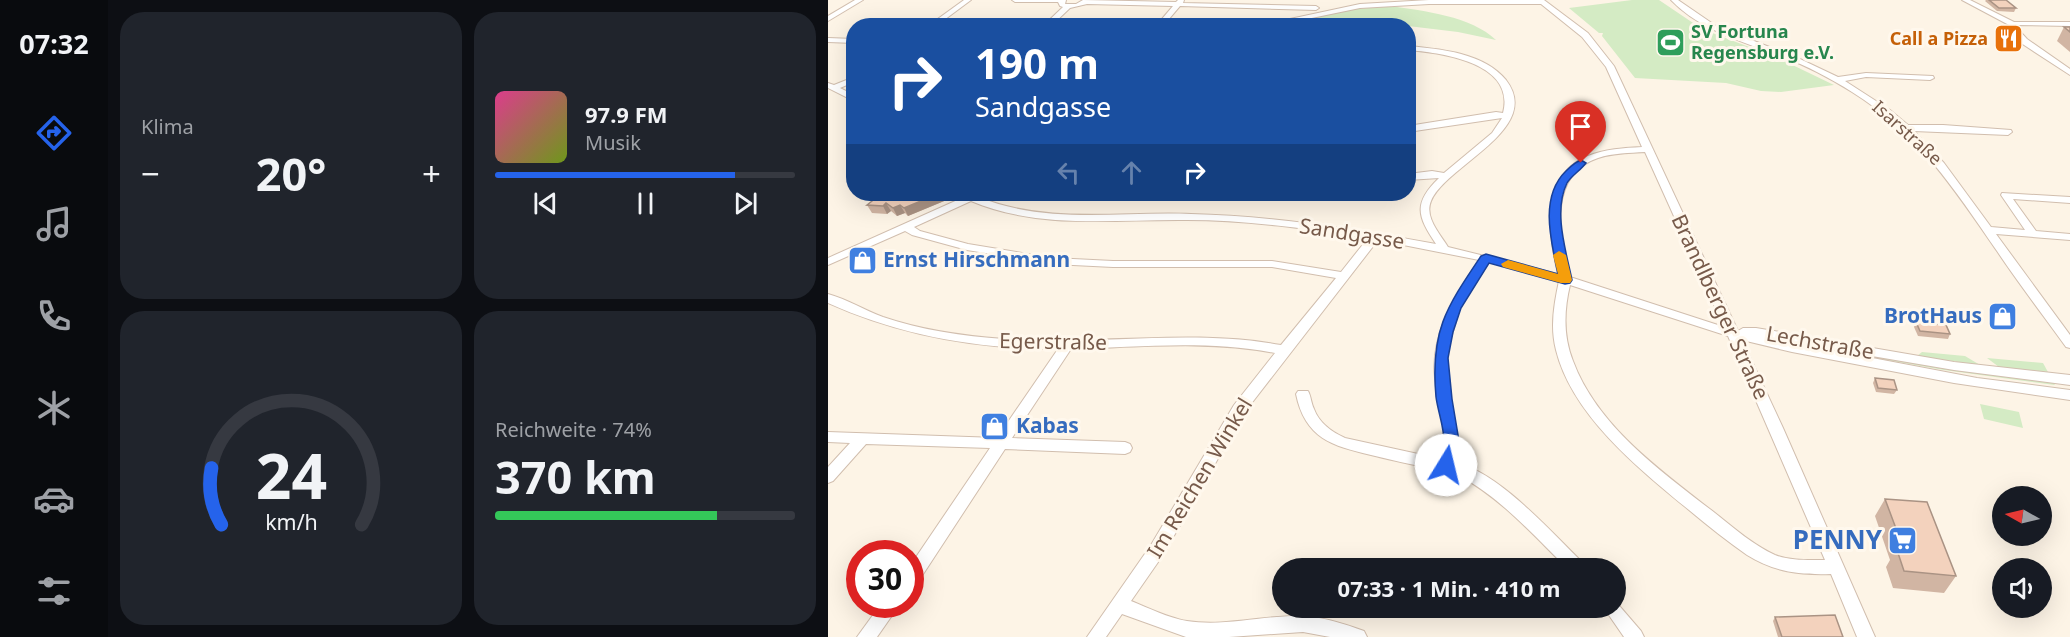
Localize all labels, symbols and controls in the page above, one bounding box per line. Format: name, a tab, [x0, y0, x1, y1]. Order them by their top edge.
place label: SV Fortuna Regensburg e.V.	[1691, 19, 1834, 64]
restaurant icon: Call a Pizza	[1993, 23, 2025, 55]
text: 07:32	[19, 25, 89, 62]
sports icon: SV Fortuna Regensburg e.V.	[1654, 26, 1686, 58]
place label: Call a Pizza	[1890, 26, 1988, 50]
text: 190 m	[975, 34, 1099, 91]
icon: right	[876, 42, 954, 120]
text: Sandgasse	[975, 88, 1111, 125]
street label: Isarstraße	[1868, 95, 1948, 170]
text: 97.9 FM	[585, 99, 667, 129]
pin	[1555, 101, 1606, 163]
icon: arrive	[1564, 110, 1597, 143]
icon: directions	[33, 112, 75, 154]
text: Klima	[141, 113, 194, 140]
text: Musik	[585, 129, 641, 156]
text: 20°	[256, 143, 326, 204]
text: −	[141, 151, 160, 196]
text: +	[422, 151, 441, 196]
icon: left	[1052, 156, 1085, 189]
icon: ahead	[1115, 156, 1148, 189]
icon: right	[1178, 156, 1211, 189]
icon: previous	[529, 187, 562, 220]
icon: pause	[629, 187, 662, 220]
icon: next	[729, 187, 762, 220]
icon: music	[33, 203, 75, 245]
street label: Brandlberger Straße	[1666, 209, 1776, 404]
street label: Sandgasse	[1298, 211, 1407, 255]
shop icon: Ernst Hirschmann	[846, 244, 878, 276]
place label: Ernst Hirschmann	[883, 245, 1070, 273]
icon: phone	[33, 295, 75, 337]
shop icon: BrotHaus	[1987, 300, 2019, 332]
place label: BrotHaus	[1884, 301, 1982, 329]
street label: Lechstraße	[1764, 319, 1876, 365]
street label: Egerstraße	[999, 326, 1107, 356]
icon: climate	[33, 387, 75, 429]
street label: Im Reichen Winkel	[1140, 392, 1258, 563]
shop icon: Kabas	[979, 410, 1011, 442]
place label: Kabas	[1016, 411, 1079, 439]
text: Reichweite · 74%	[495, 416, 652, 443]
text: 24	[255, 432, 327, 517]
position arrow	[1414, 433, 1478, 497]
text: 370 km	[495, 446, 656, 507]
icon: car	[33, 478, 75, 520]
north arrow	[1992, 486, 2052, 546]
map controls	[1992, 486, 2052, 618]
text: km/h	[265, 507, 317, 536]
place label: PENNY	[1793, 521, 1883, 557]
supermarket icon: PENNY	[1887, 524, 1919, 556]
speed limit sign: 30	[846, 540, 924, 618]
button: sound	[1992, 558, 2052, 618]
icon: filters	[33, 570, 75, 612]
text: 07:33 · 1 Min. · 410 m	[1338, 573, 1560, 603]

